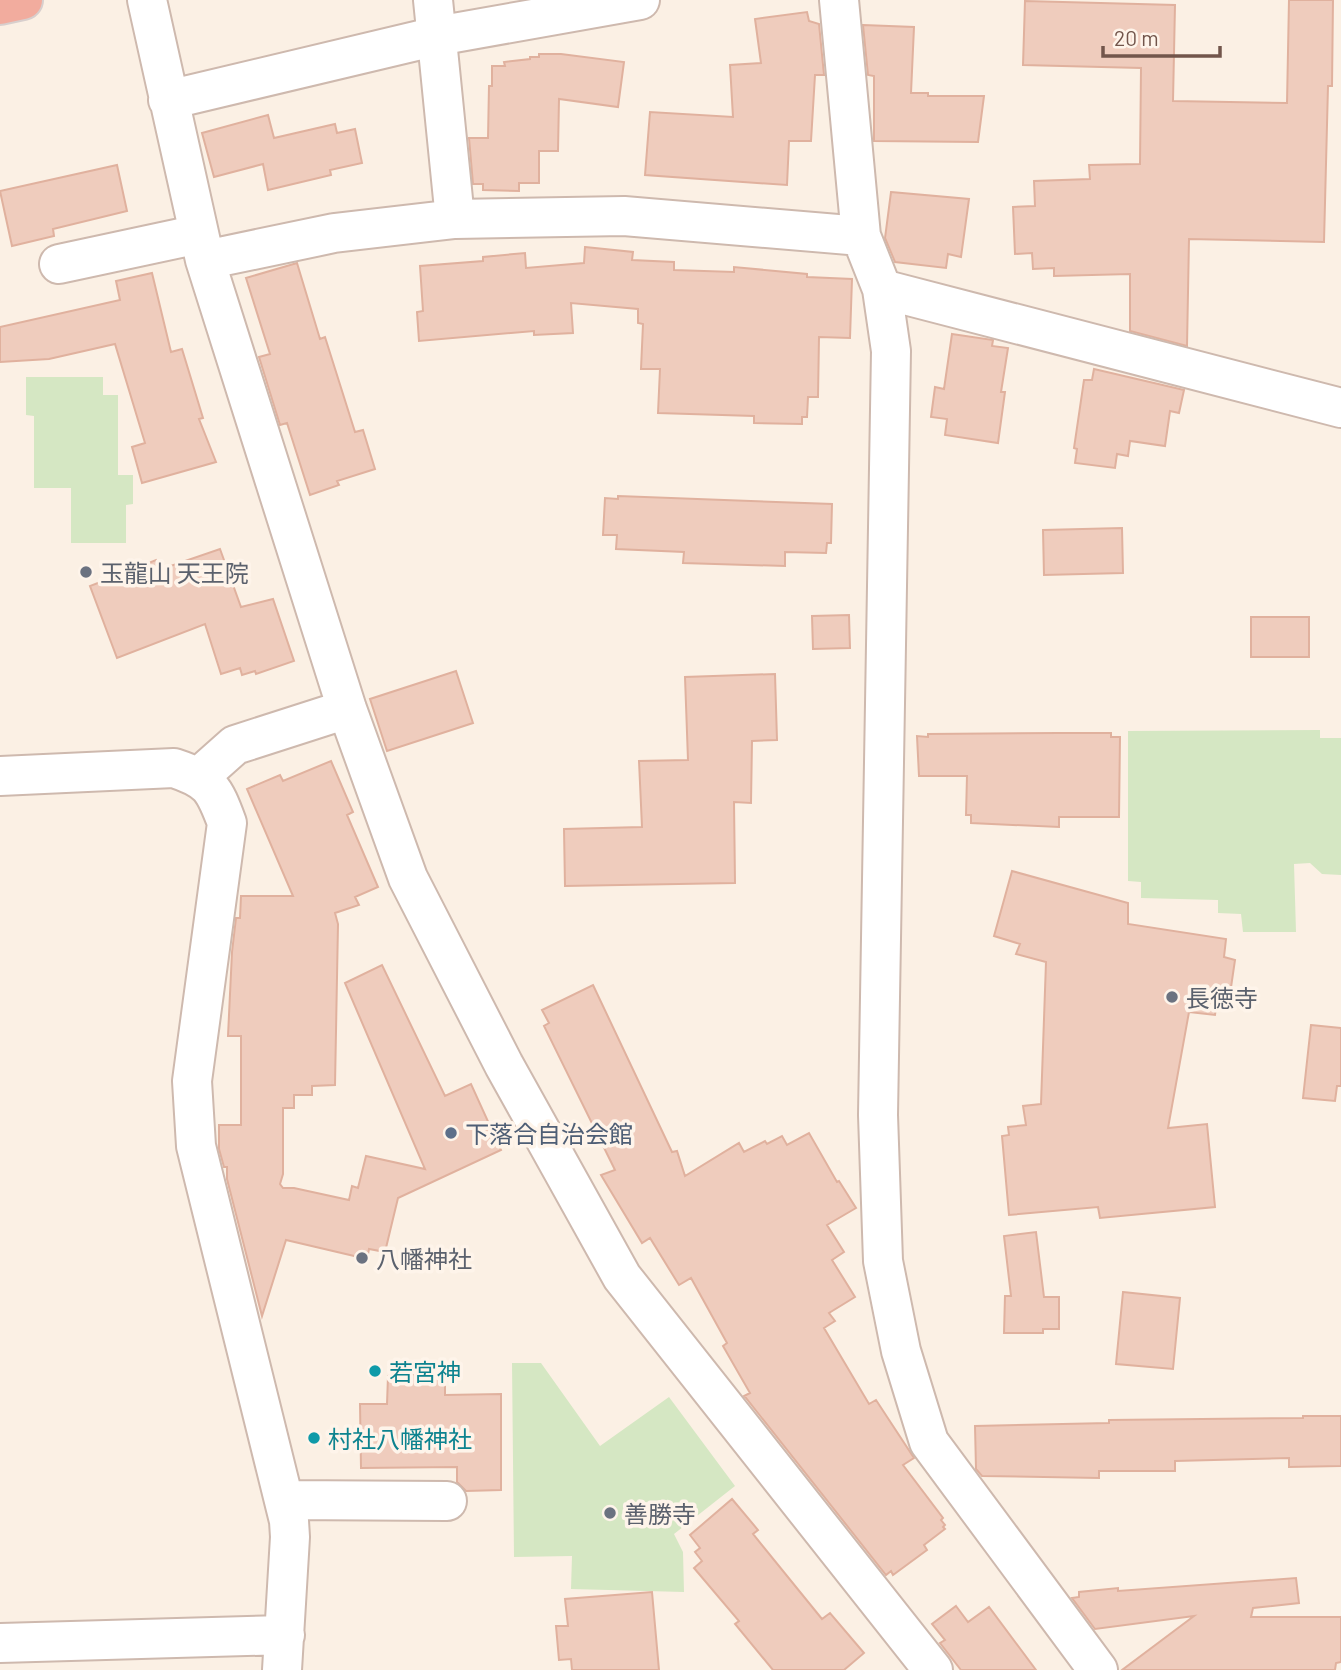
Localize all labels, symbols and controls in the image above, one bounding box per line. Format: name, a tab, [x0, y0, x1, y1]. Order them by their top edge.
scale bar	[1103, 14, 1220, 58]
text: 20 m	[1114, 25, 1159, 50]
place label: 玉龍山 天王院	[100, 558, 249, 587]
marker: 玉龍山 天王院	[78, 564, 94, 580]
place label: 長徳寺	[1186, 983, 1258, 1012]
marker: 長徳寺	[1164, 989, 1180, 1005]
place label: 下落合自治会館	[465, 1119, 633, 1148]
marker: 下落合自治会館	[443, 1125, 459, 1141]
place label: 八幡神社	[376, 1244, 472, 1273]
marker: 八幡神社	[354, 1250, 370, 1266]
place label: 若宮神	[389, 1357, 461, 1386]
marker: 若宮神	[367, 1363, 383, 1379]
place label: 村社八幡神社	[328, 1424, 472, 1453]
marker: 村社八幡神社	[306, 1430, 322, 1446]
place label: 善勝寺	[624, 1499, 696, 1528]
marker: 善勝寺	[602, 1505, 618, 1521]

